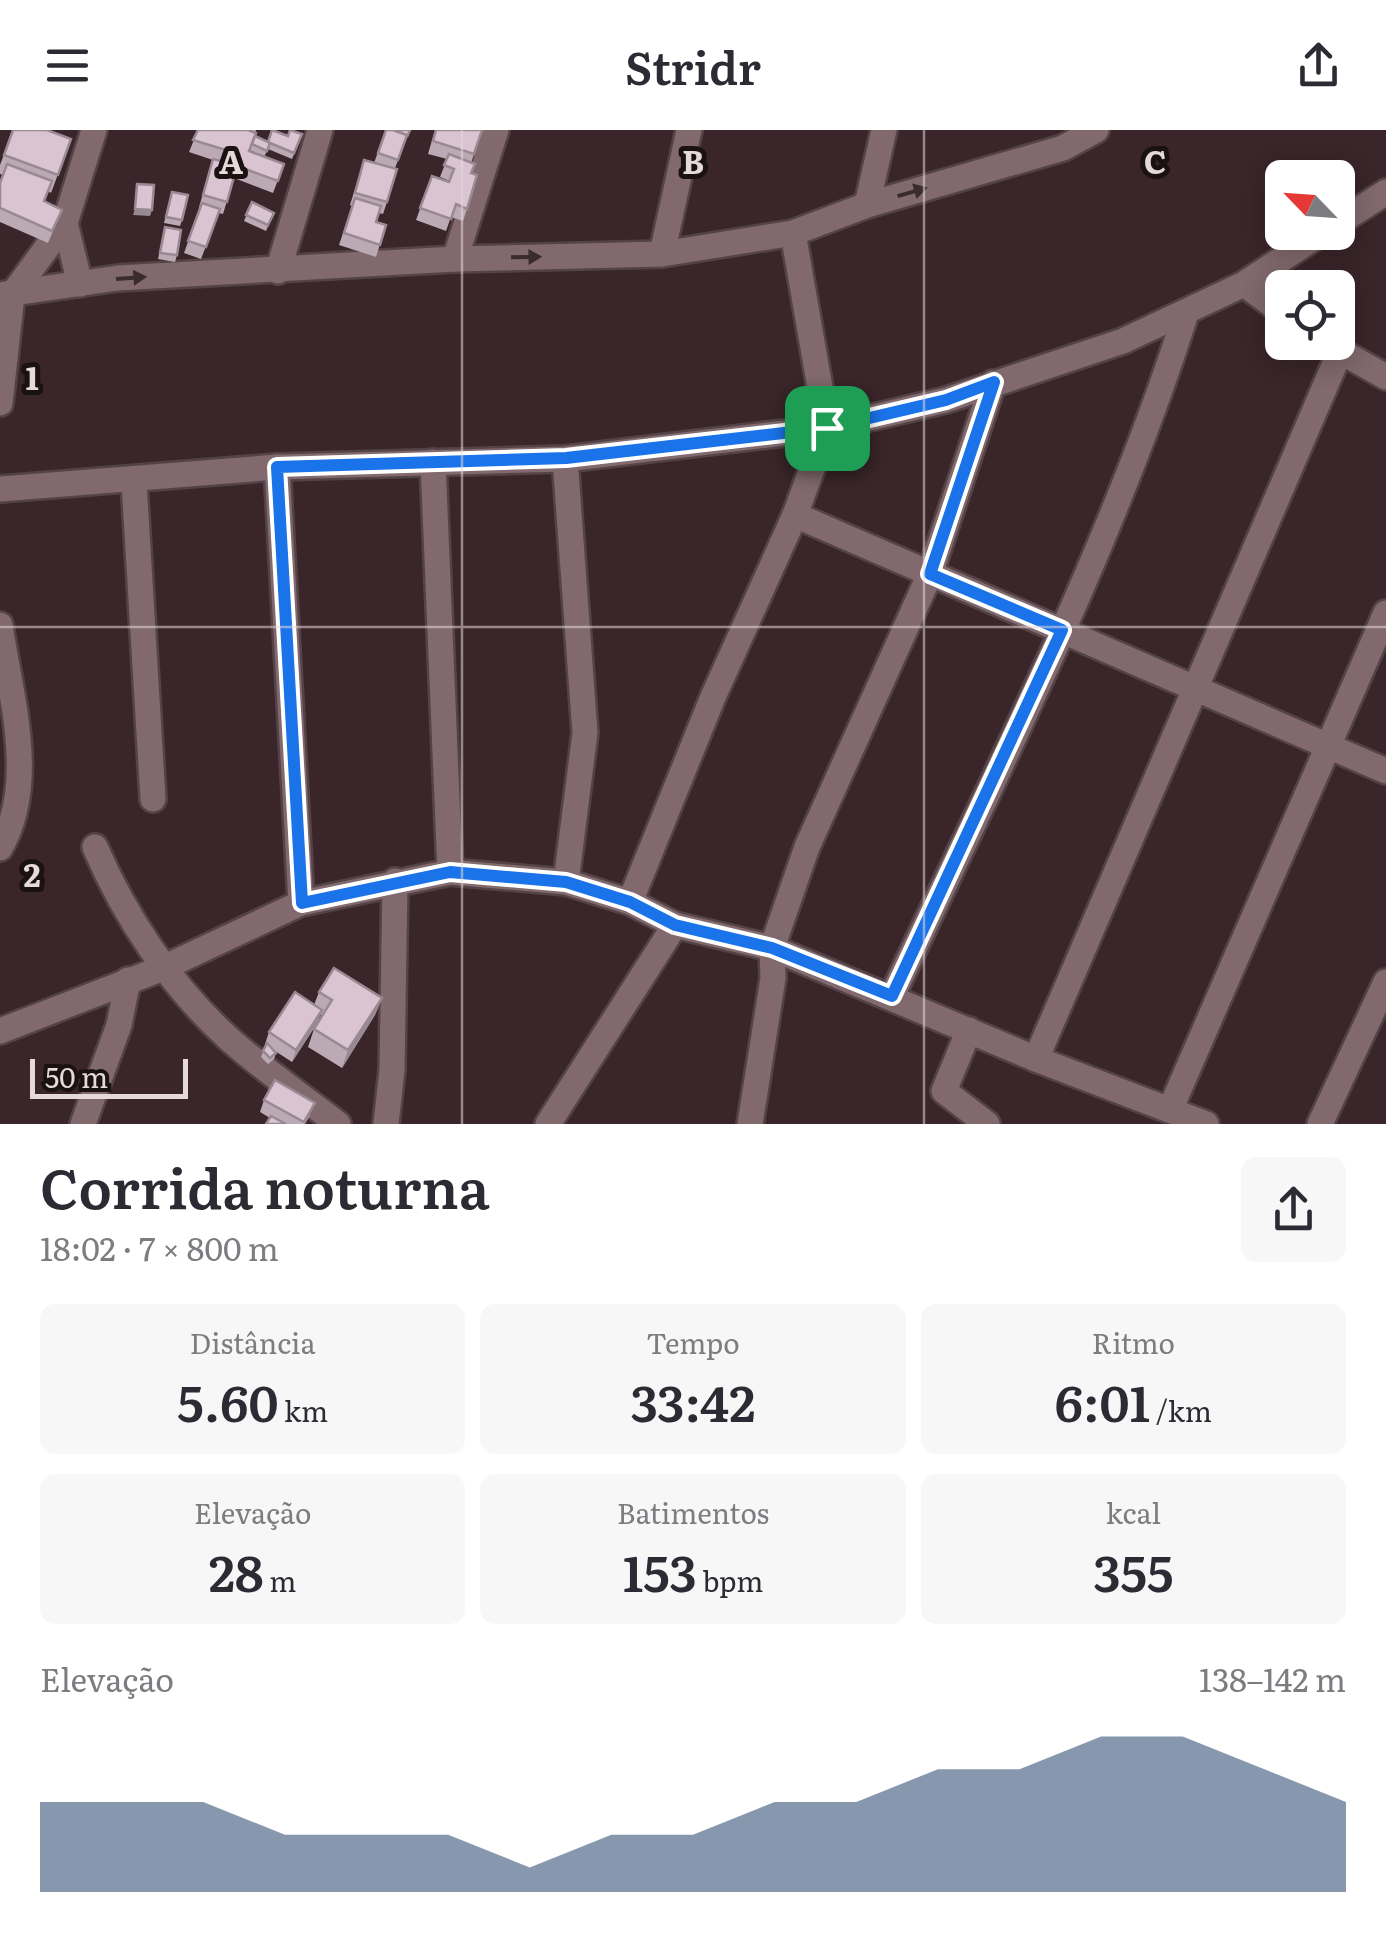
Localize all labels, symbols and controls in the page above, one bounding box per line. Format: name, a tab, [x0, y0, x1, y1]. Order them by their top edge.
text: Stridr	[625, 32, 761, 99]
icon: menu	[40, 38, 95, 93]
icon: share	[1291, 38, 1346, 93]
text: A	[219, 136, 243, 184]
text: B	[682, 136, 704, 184]
text: C	[1144, 136, 1166, 184]
north arrow	[1265, 160, 1355, 250]
map controls	[1265, 160, 1355, 360]
one-way arrow	[897, 184, 928, 199]
one-way arrow	[510, 249, 542, 265]
one-way arrow	[116, 270, 148, 286]
button: locate	[1265, 270, 1355, 360]
text: 1	[25, 352, 39, 400]
pin	[785, 386, 870, 471]
icon: arrive	[800, 401, 855, 456]
text: 2	[23, 849, 41, 897]
scale bar	[30, 1054, 188, 1098]
text: 50 m	[45, 1055, 108, 1097]
text: Corrida noturna	[40, 1144, 490, 1226]
button: share	[1241, 1157, 1346, 1262]
text: 18:02 · 7 × 800 m	[40, 1223, 279, 1271]
text: Distância	[190, 1321, 316, 1363]
text: Tempo	[646, 1321, 740, 1363]
text: Ritmo	[1092, 1321, 1175, 1363]
text: 5.60	[177, 1363, 278, 1437]
text: 33:42	[631, 1363, 755, 1437]
text: 6:01	[1055, 1363, 1150, 1437]
text: km	[278, 1389, 328, 1431]
text: /km	[1150, 1389, 1212, 1431]
text: Elevação	[194, 1491, 311, 1533]
text: Batimentos	[617, 1491, 769, 1533]
text: kcal	[1106, 1491, 1161, 1533]
text: 28	[209, 1533, 264, 1607]
text: 153	[623, 1533, 697, 1607]
text: 355	[1093, 1533, 1173, 1607]
text: m	[264, 1559, 297, 1601]
text: bpm	[697, 1559, 763, 1601]
text: Elevação	[40, 1654, 174, 1702]
text: 138–142 m	[1199, 1654, 1346, 1702]

